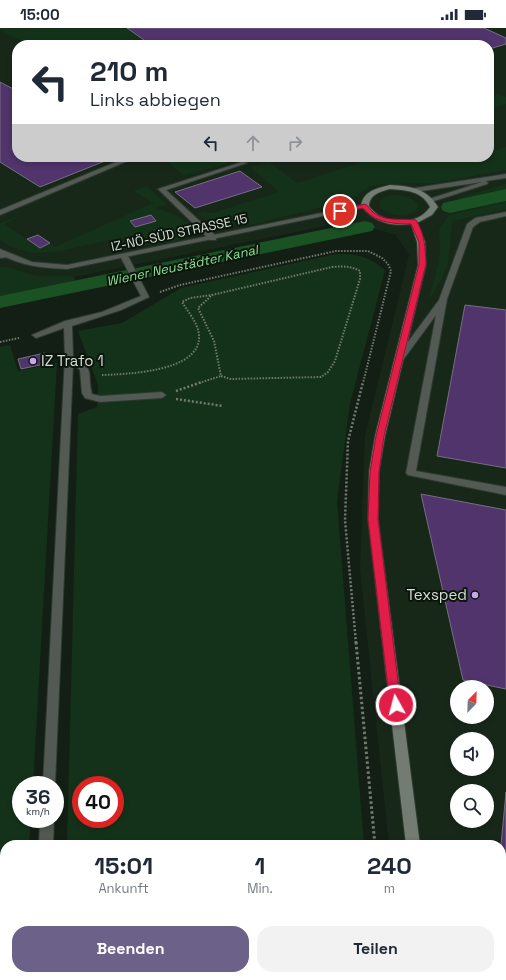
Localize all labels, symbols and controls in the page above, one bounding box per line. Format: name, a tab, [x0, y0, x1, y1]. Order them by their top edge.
text: 15:00	[20, 5, 60, 24]
text: 210 m	[90, 53, 168, 89]
icon: left	[24, 56, 76, 108]
text: Links abbiegen	[90, 88, 221, 111]
icon: left	[200, 132, 222, 154]
icon: ahead	[242, 132, 264, 154]
icon: right	[284, 132, 306, 154]
pin	[323, 194, 357, 228]
icon: arrive	[329, 200, 351, 222]
street label: IZ-NÖ-SÜD STRASSE 15	[109, 210, 249, 255]
water label: Wiener Neustädter Kanal	[105, 241, 261, 290]
place label: IZ Trafo 1	[41, 351, 104, 370]
marker: IZ Trafo 1	[28, 356, 38, 366]
place label: Texsped	[407, 585, 467, 604]
marker: Texsped	[470, 590, 480, 600]
north arrow	[450, 680, 494, 724]
map controls	[450, 680, 494, 828]
position arrow	[375, 684, 417, 726]
button: sound	[450, 732, 494, 776]
speed limit sign: 40	[72, 776, 124, 828]
text: 36	[26, 784, 50, 810]
button: search	[450, 784, 494, 828]
text: km/h	[26, 805, 50, 818]
text: 15:01	[94, 850, 153, 881]
text: 1	[255, 850, 265, 881]
text: 240	[367, 850, 412, 881]
text: Ankunft	[98, 880, 149, 897]
text: Min.	[247, 880, 273, 897]
text: m	[384, 880, 395, 897]
button: Beenden	[12, 926, 249, 972]
button: Teilen	[257, 926, 494, 972]

